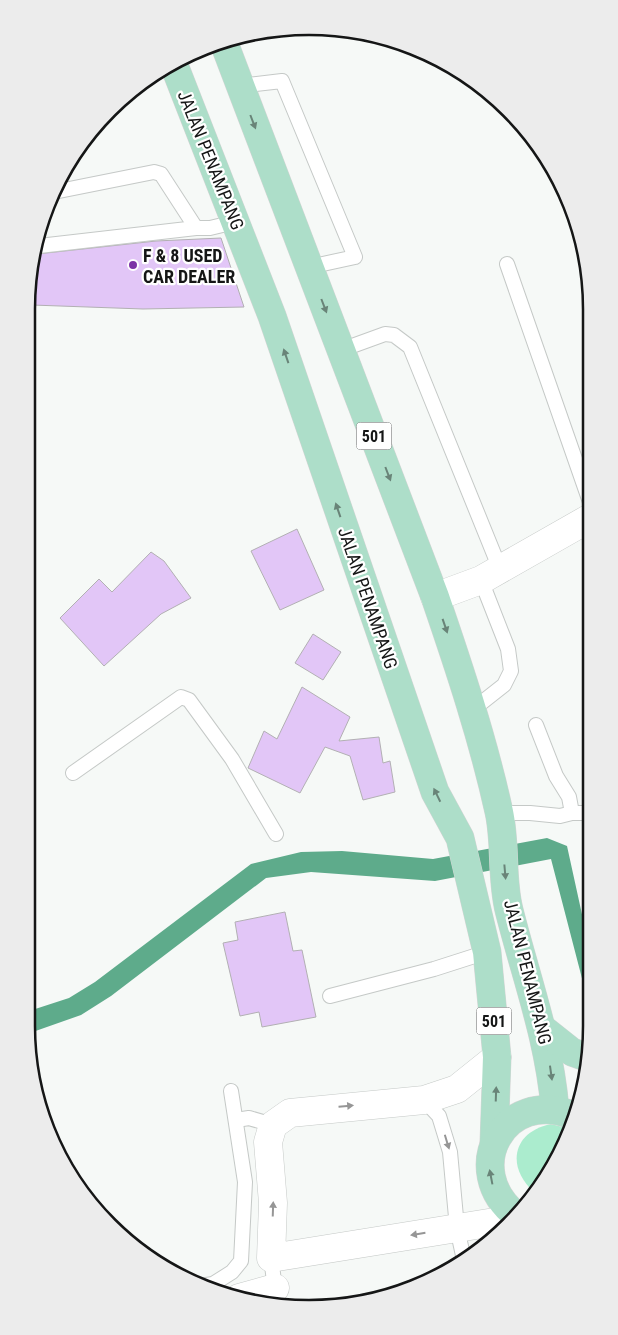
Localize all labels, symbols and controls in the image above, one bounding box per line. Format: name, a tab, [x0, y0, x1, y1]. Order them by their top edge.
street label: JALAN PENAMPANG	[173, 87, 249, 233]
one-way arrow	[250, 114, 257, 129]
place label: F & 8 USED CAR DEALER	[143, 245, 235, 287]
marker: F & 8 USED CAR DEALER	[127, 259, 139, 271]
one-way arrow	[320, 299, 328, 314]
one-way arrow	[282, 348, 290, 363]
road number: 501	[356, 422, 392, 450]
one-way arrow	[385, 467, 393, 481]
one-way arrow	[334, 502, 342, 517]
street label: JALAN PENAMPANG	[334, 524, 402, 672]
one-way arrow	[442, 619, 450, 634]
one-way arrow	[433, 788, 442, 803]
one-way arrow	[502, 864, 510, 880]
street label: JALAN PENAMPANG	[500, 897, 556, 1047]
road number: 501	[476, 1008, 512, 1034]
one-way arrow	[548, 1065, 556, 1081]
one-way arrow	[492, 1086, 500, 1102]
one-way arrow	[338, 1102, 354, 1110]
one-way arrow	[443, 1134, 451, 1149]
one-way arrow	[486, 1168, 494, 1184]
one-way arrow	[269, 1201, 277, 1217]
one-way arrow	[409, 1231, 425, 1239]

